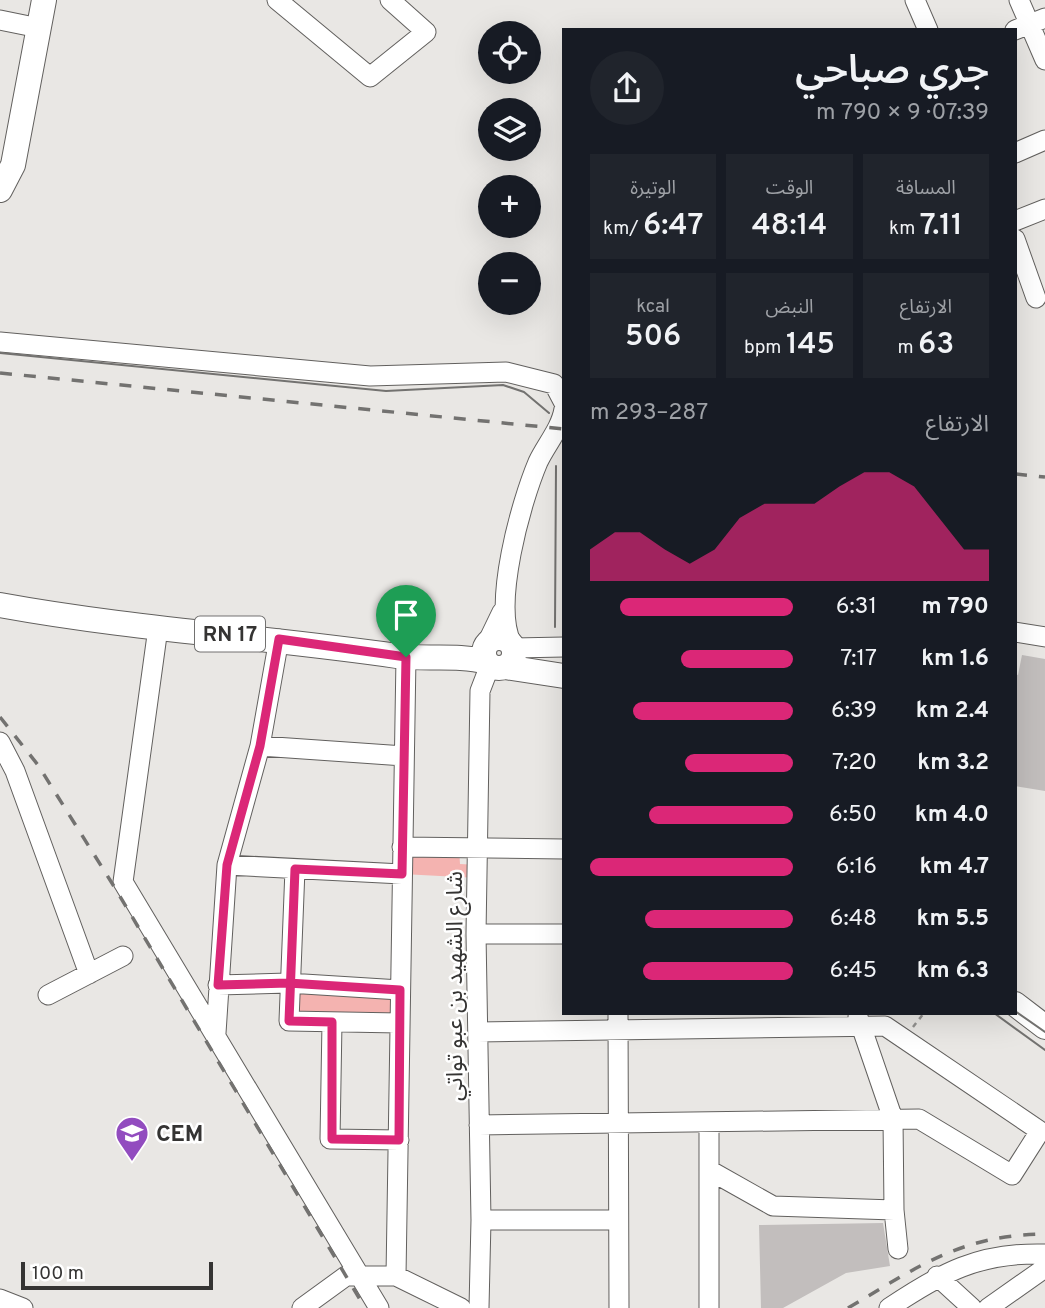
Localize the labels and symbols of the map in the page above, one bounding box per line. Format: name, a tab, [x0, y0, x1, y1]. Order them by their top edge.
pin	[376, 585, 436, 657]
road number: RN 17	[195, 616, 265, 652]
street label: شارع الشهيد بن عبو تواتي	[442, 871, 471, 1101]
school or university icon: CEM	[113, 1114, 151, 1163]
place label: CEM	[156, 1121, 203, 1150]
scale bar	[21, 1259, 214, 1291]

